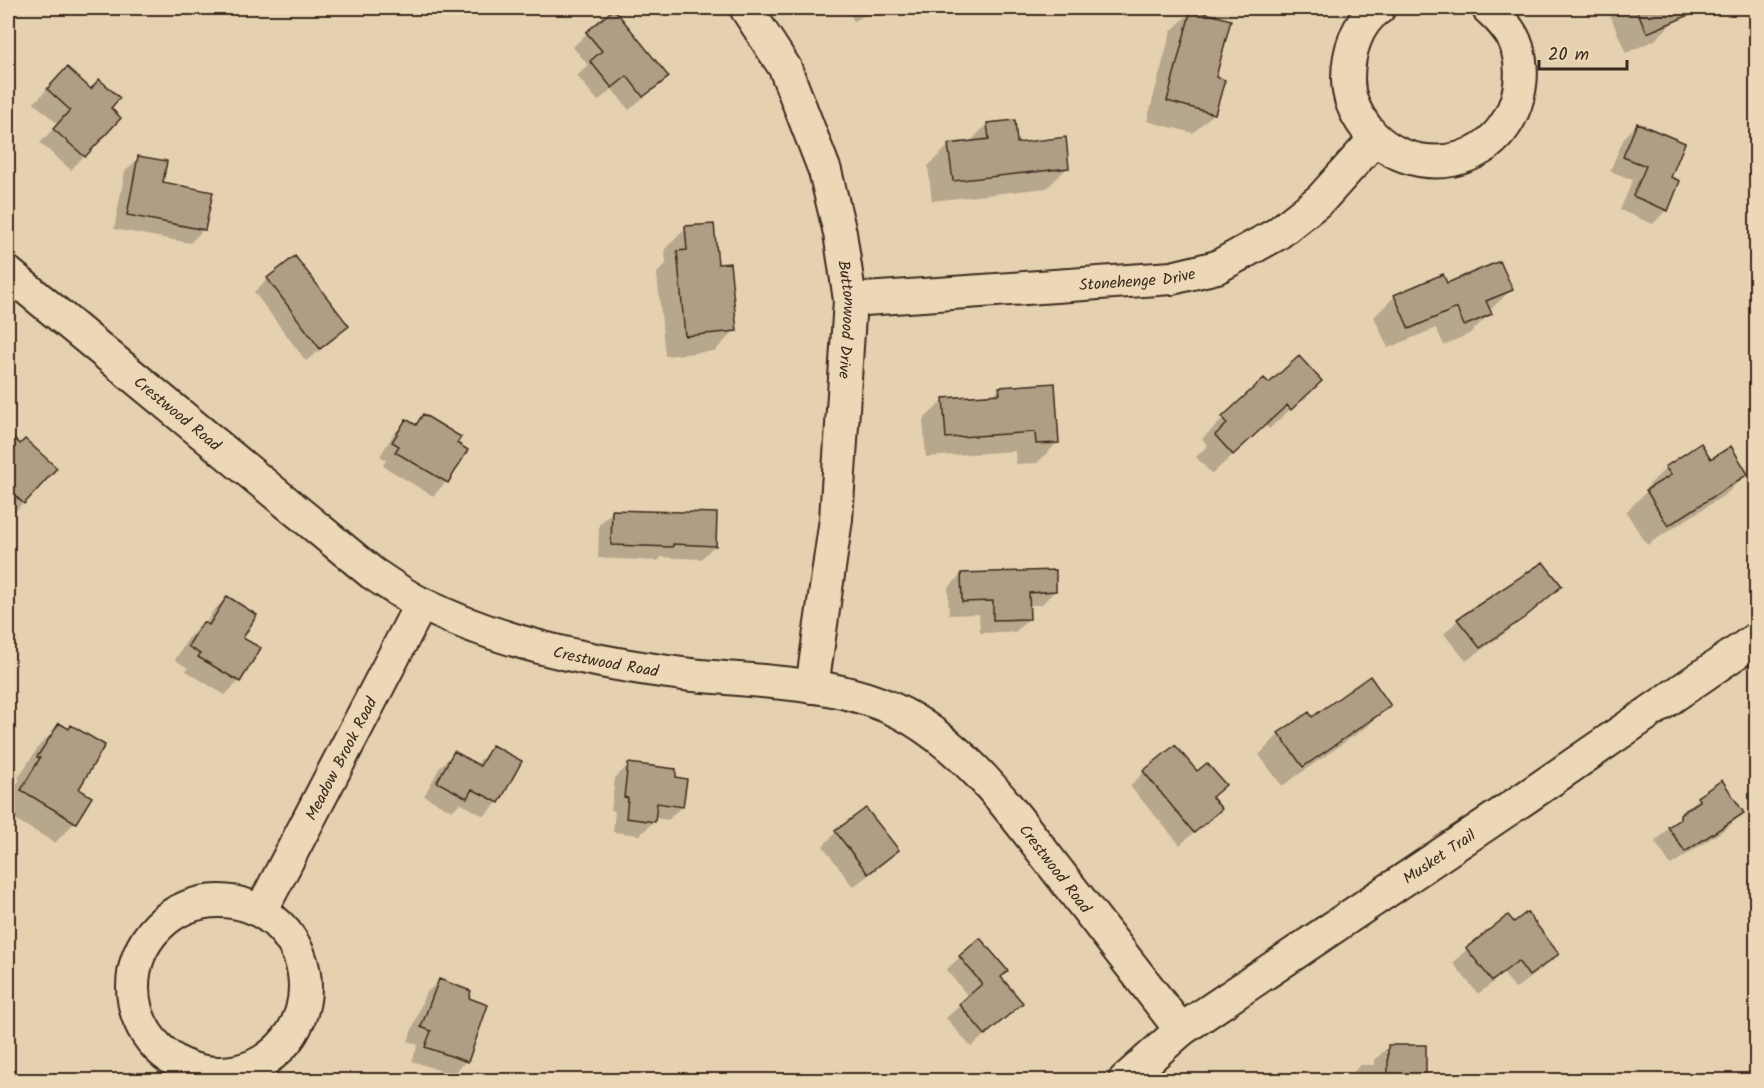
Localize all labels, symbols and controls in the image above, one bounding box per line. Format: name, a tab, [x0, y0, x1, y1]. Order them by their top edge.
scale bar	[1539, 33, 1628, 71]
text: 20 m	[1548, 41, 1589, 70]
street label: Buttonwood Drive	[830, 259, 861, 380]
street label: Stonehenge Drive	[1078, 262, 1198, 298]
street label: Crestwood Road	[128, 370, 227, 458]
street label: Crestwood Road	[550, 640, 661, 685]
street label: Meadow Brook Road	[299, 692, 385, 825]
street label: Crestwood Road	[1012, 819, 1098, 920]
street label: Musket Trail	[1398, 824, 1481, 891]

